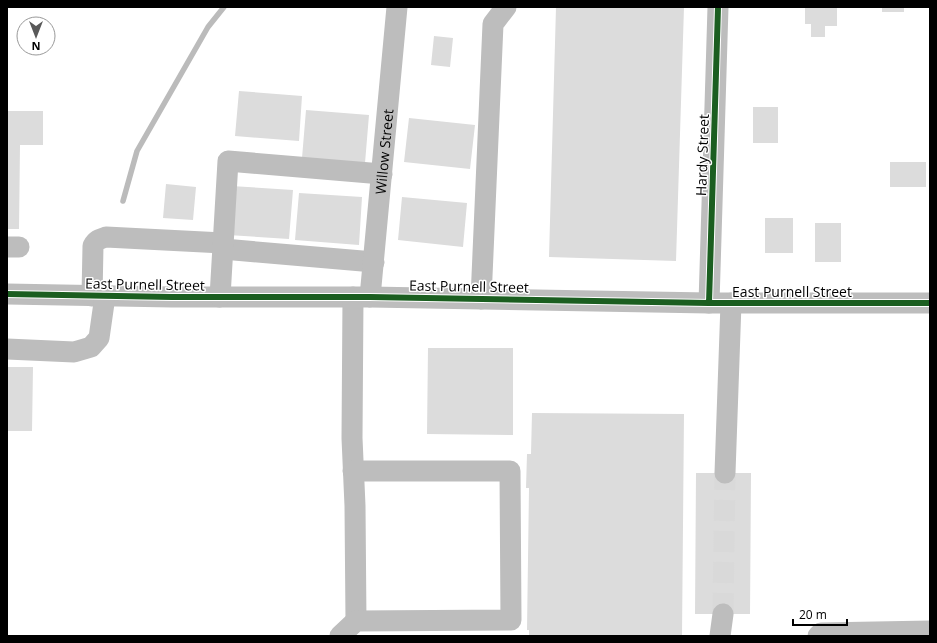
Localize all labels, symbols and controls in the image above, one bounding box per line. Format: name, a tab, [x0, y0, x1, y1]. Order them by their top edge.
north arrow	[16, 16, 56, 56]
text: N	[32, 39, 40, 54]
street label: Willow Street	[370, 108, 397, 195]
street label: Hardy Street	[691, 114, 713, 196]
street label: East Purnell Street	[85, 273, 205, 295]
street label: East Purnell Street	[409, 275, 529, 297]
street label: East Purnell Street	[732, 282, 852, 301]
scale bar	[793, 601, 847, 627]
text: 20 m	[799, 606, 827, 623]

